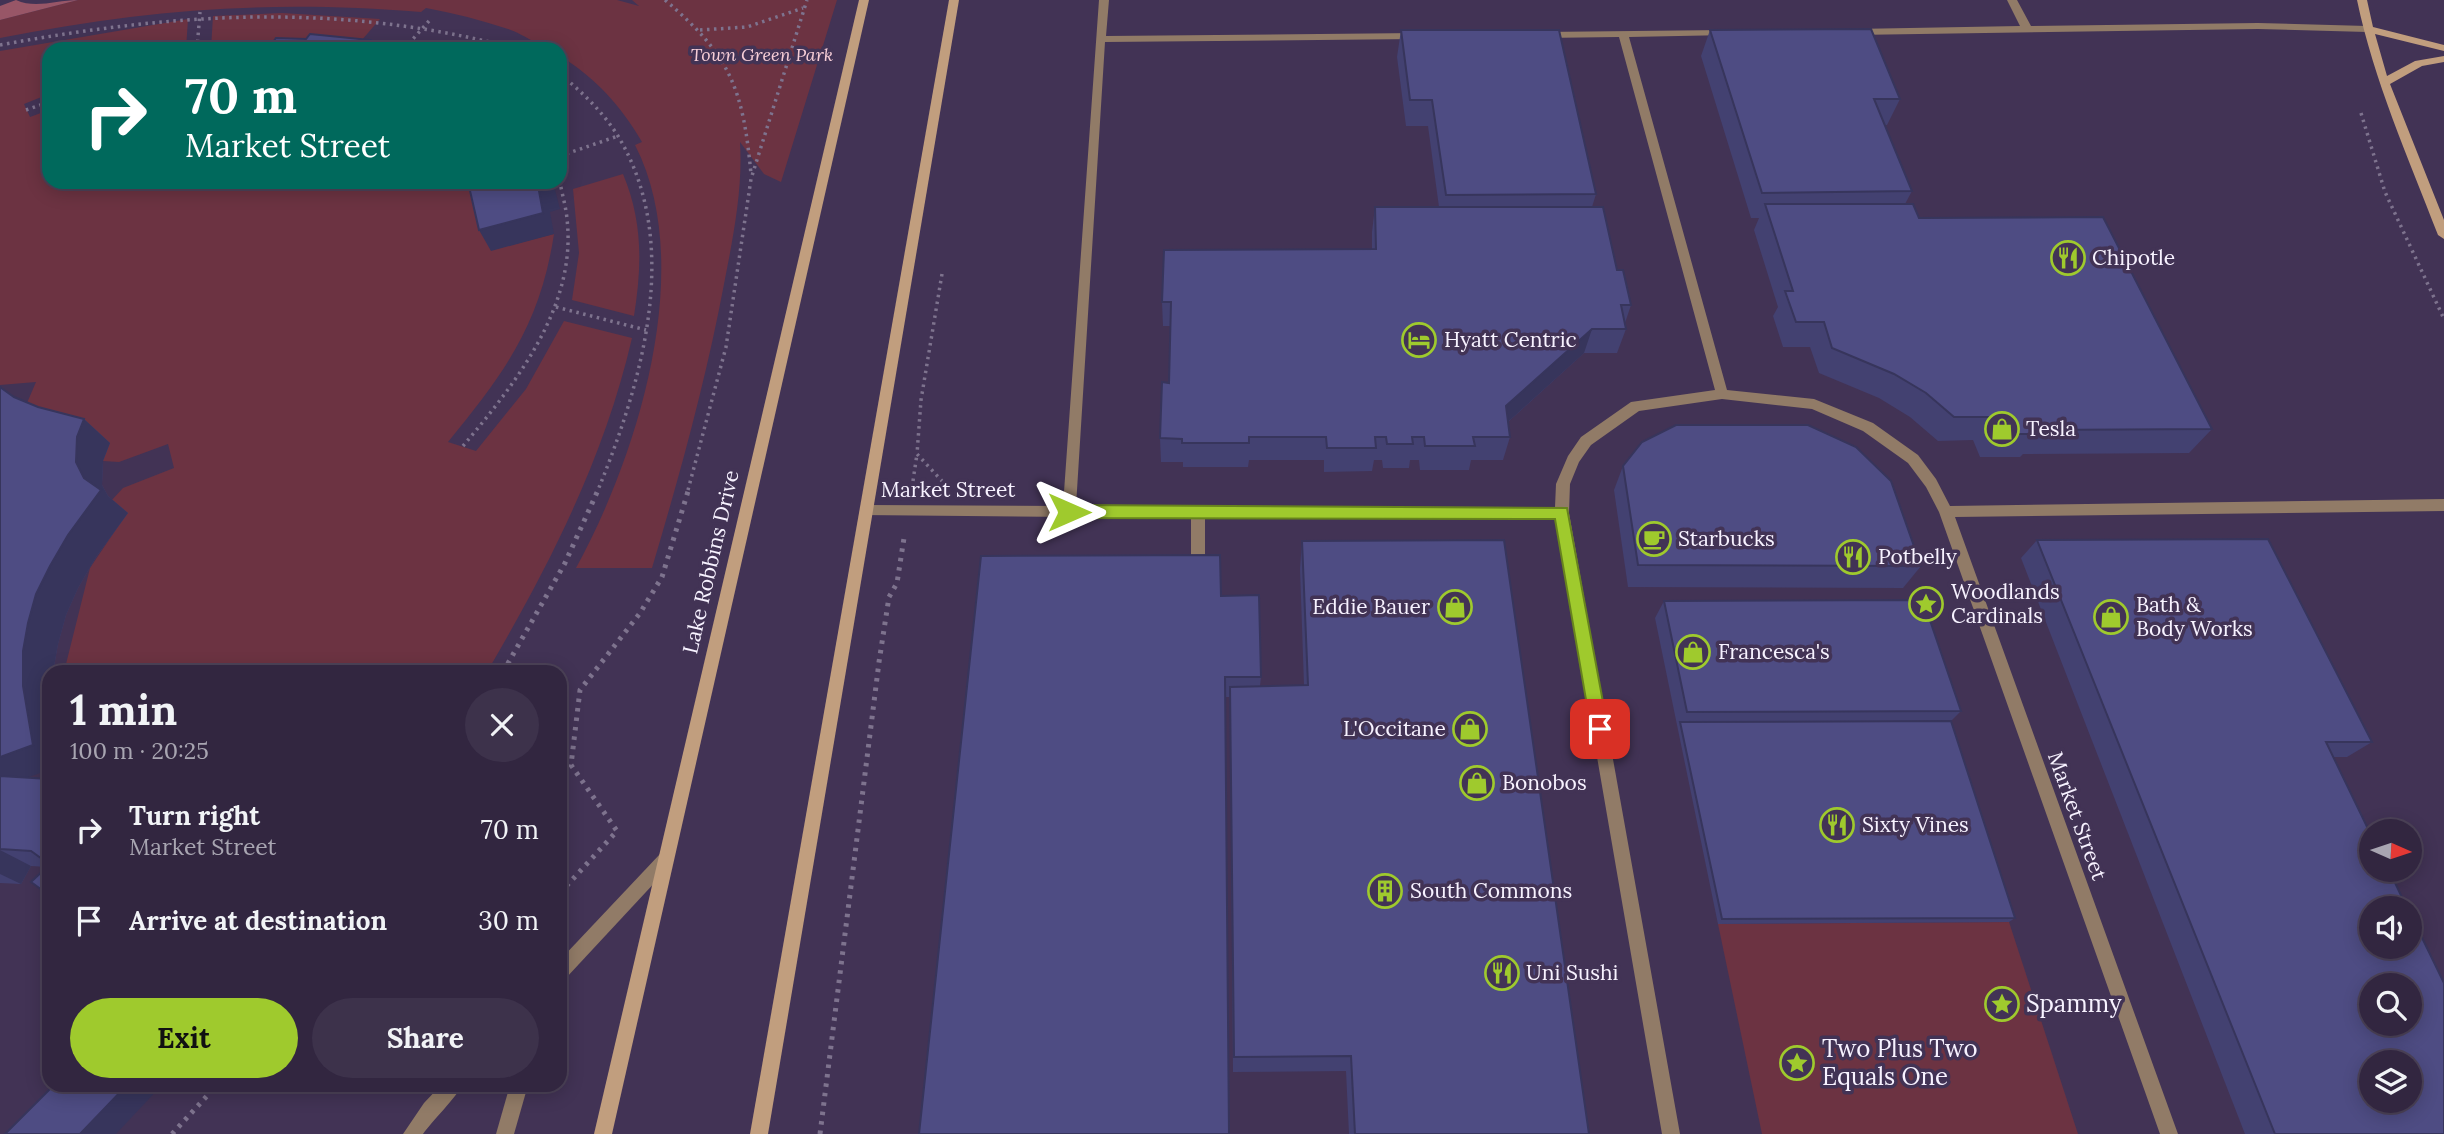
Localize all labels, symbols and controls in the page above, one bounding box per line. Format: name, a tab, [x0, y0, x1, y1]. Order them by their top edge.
park label: Town Green Park	[691, 43, 833, 66]
text: 70 m	[185, 64, 297, 126]
icon: right	[70, 70, 161, 161]
text: Market Street	[185, 125, 390, 166]
restaurant icon: Chipotle	[2049, 239, 2087, 277]
place label: Chipotle	[2092, 244, 2175, 271]
hotel icon: Hyatt Centric	[1400, 321, 1438, 359]
place label: Hyatt Centric	[1444, 326, 1577, 353]
shop icon: Tesla	[1983, 410, 2021, 448]
place label: Tesla	[2026, 415, 2076, 442]
street label: Lake Robbins Drive	[676, 467, 745, 656]
position arrow	[1032, 475, 1106, 549]
street label: Market Street	[881, 476, 1016, 503]
cafe icon: Starbucks	[1635, 520, 1673, 558]
place label: Starbucks	[1678, 525, 1775, 552]
restaurant icon: Potbelly	[1834, 538, 1872, 576]
place label: Potbelly	[1878, 543, 1957, 570]
place label: Woodlands Cardinals	[1951, 578, 2060, 629]
place icon: Woodlands Cardinals	[1907, 585, 1945, 623]
shop icon: Eddie Bauer	[1436, 588, 1474, 626]
place label: Bath & Body Works	[2136, 591, 2253, 642]
place label: Eddie Bauer	[1312, 593, 1430, 620]
shop icon: Bath & Body Works	[2092, 598, 2130, 636]
shop icon: Francesca's	[1674, 633, 1712, 671]
place label: Francesca's	[1718, 638, 1830, 665]
text: 1 min	[70, 683, 177, 737]
button: close	[465, 688, 539, 762]
pin	[1570, 699, 1630, 759]
shop icon: L'Occitane	[1451, 710, 1489, 748]
icon: arrive	[1581, 710, 1619, 748]
place label: L'Occitane	[1343, 715, 1446, 742]
text: 100 m · 20:25	[70, 736, 209, 765]
street label: Market Street	[2042, 748, 2113, 885]
shop icon: Bonobos	[1458, 764, 1496, 802]
place label: Bonobos	[1502, 769, 1587, 796]
text: Turn right	[129, 799, 260, 832]
restaurant icon: Sixty Vines	[1818, 806, 1856, 844]
icon: right	[70, 811, 108, 849]
place label: Sixty Vines	[1862, 811, 1969, 838]
text: 70 m	[481, 813, 539, 846]
north arrow	[2359, 819, 2422, 882]
map controls	[2359, 819, 2422, 1113]
text: Market Street	[129, 832, 277, 861]
building icon: South Commons	[1366, 872, 1404, 910]
place label: South Commons	[1410, 877, 1572, 904]
button: sound	[2359, 896, 2422, 959]
icon: arrive	[70, 902, 108, 940]
text: Arrive at destination	[129, 904, 387, 937]
text: 30 m	[478, 904, 539, 937]
restaurant icon: Uni Sushi	[1483, 954, 1521, 992]
place label: Uni Sushi	[1526, 959, 1619, 986]
button: search	[2359, 973, 2422, 1036]
place icon: Spammy	[1983, 985, 2021, 1023]
place label: Spammy	[2026, 988, 2122, 1019]
button: Exit	[70, 998, 298, 1078]
button: Share	[312, 998, 539, 1078]
place label: Two Plus Two Equals One	[1822, 1033, 1978, 1092]
place icon: Two Plus Two Equals One	[1778, 1044, 1816, 1082]
button: layers	[2359, 1050, 2422, 1113]

